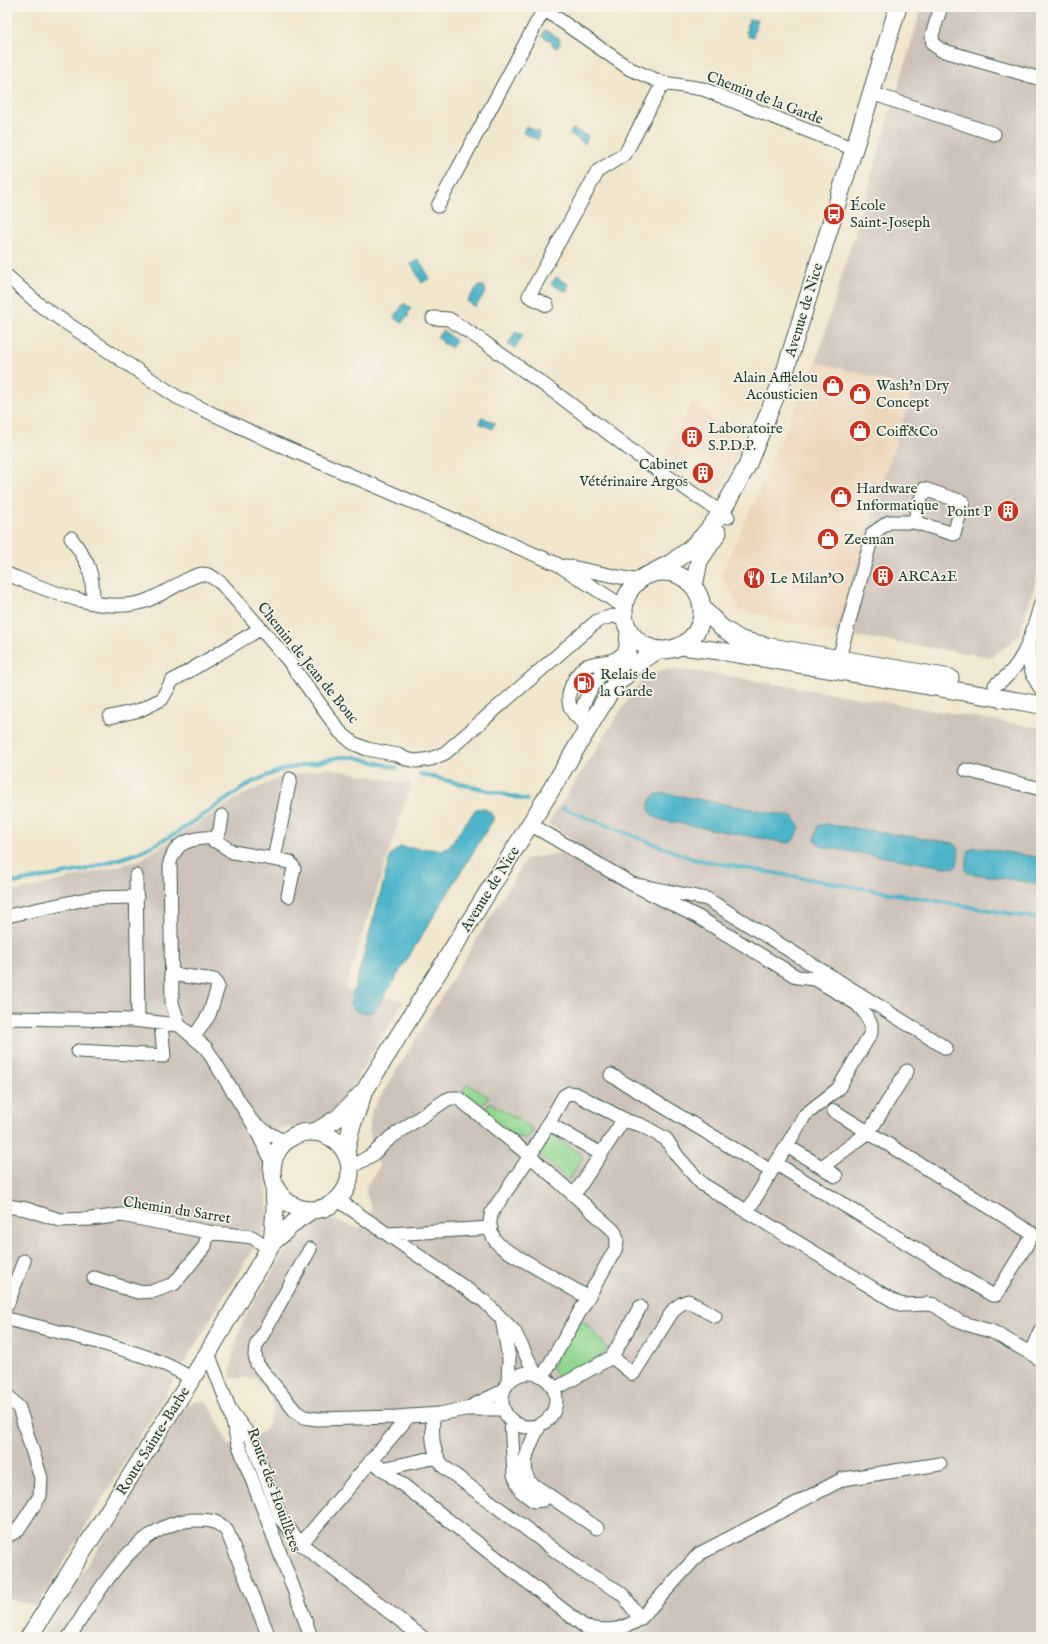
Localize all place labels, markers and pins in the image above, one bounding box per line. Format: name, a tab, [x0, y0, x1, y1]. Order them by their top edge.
place label: École Saint-Joseph	[850, 196, 930, 232]
bus stop icon: École Saint-Joseph	[821, 201, 847, 227]
place label: Alain Afflelou Acousticien	[732, 368, 818, 404]
shop icon: Alain Afflelou Acousticien	[820, 373, 846, 399]
place label: Wash'n Dry Concept	[876, 376, 950, 412]
shop icon: Wash'n Dry Concept	[847, 381, 873, 407]
shop icon: Coiff&Co	[847, 418, 873, 444]
place label: Laboratoire S.P.D.P.	[708, 419, 783, 455]
place label: Coiff&Co	[876, 422, 938, 441]
building icon: Laboratoire S.P.D.P.	[679, 424, 705, 450]
place label: Cabinet Vétérinaire Argos	[578, 455, 688, 491]
building icon: Cabinet Vétérinaire Argos	[690, 460, 716, 486]
place label: Hardware Informatique	[856, 479, 939, 515]
shop icon: Hardware Informatique	[828, 484, 854, 510]
building icon: Point P	[995, 498, 1021, 524]
place label: Point P	[947, 502, 992, 521]
shop icon: Zeeman	[815, 526, 841, 552]
place label: Zeeman	[844, 530, 894, 549]
building icon: ARCA2E	[870, 563, 896, 589]
restaurant icon: Le Milan'O	[741, 565, 767, 591]
place label: ARCA2E	[897, 567, 957, 586]
place label: Le Milan'O	[770, 569, 844, 588]
place label: Relais de la Garde	[600, 665, 656, 701]
fuel station icon: Relais de la Garde	[571, 670, 597, 696]

